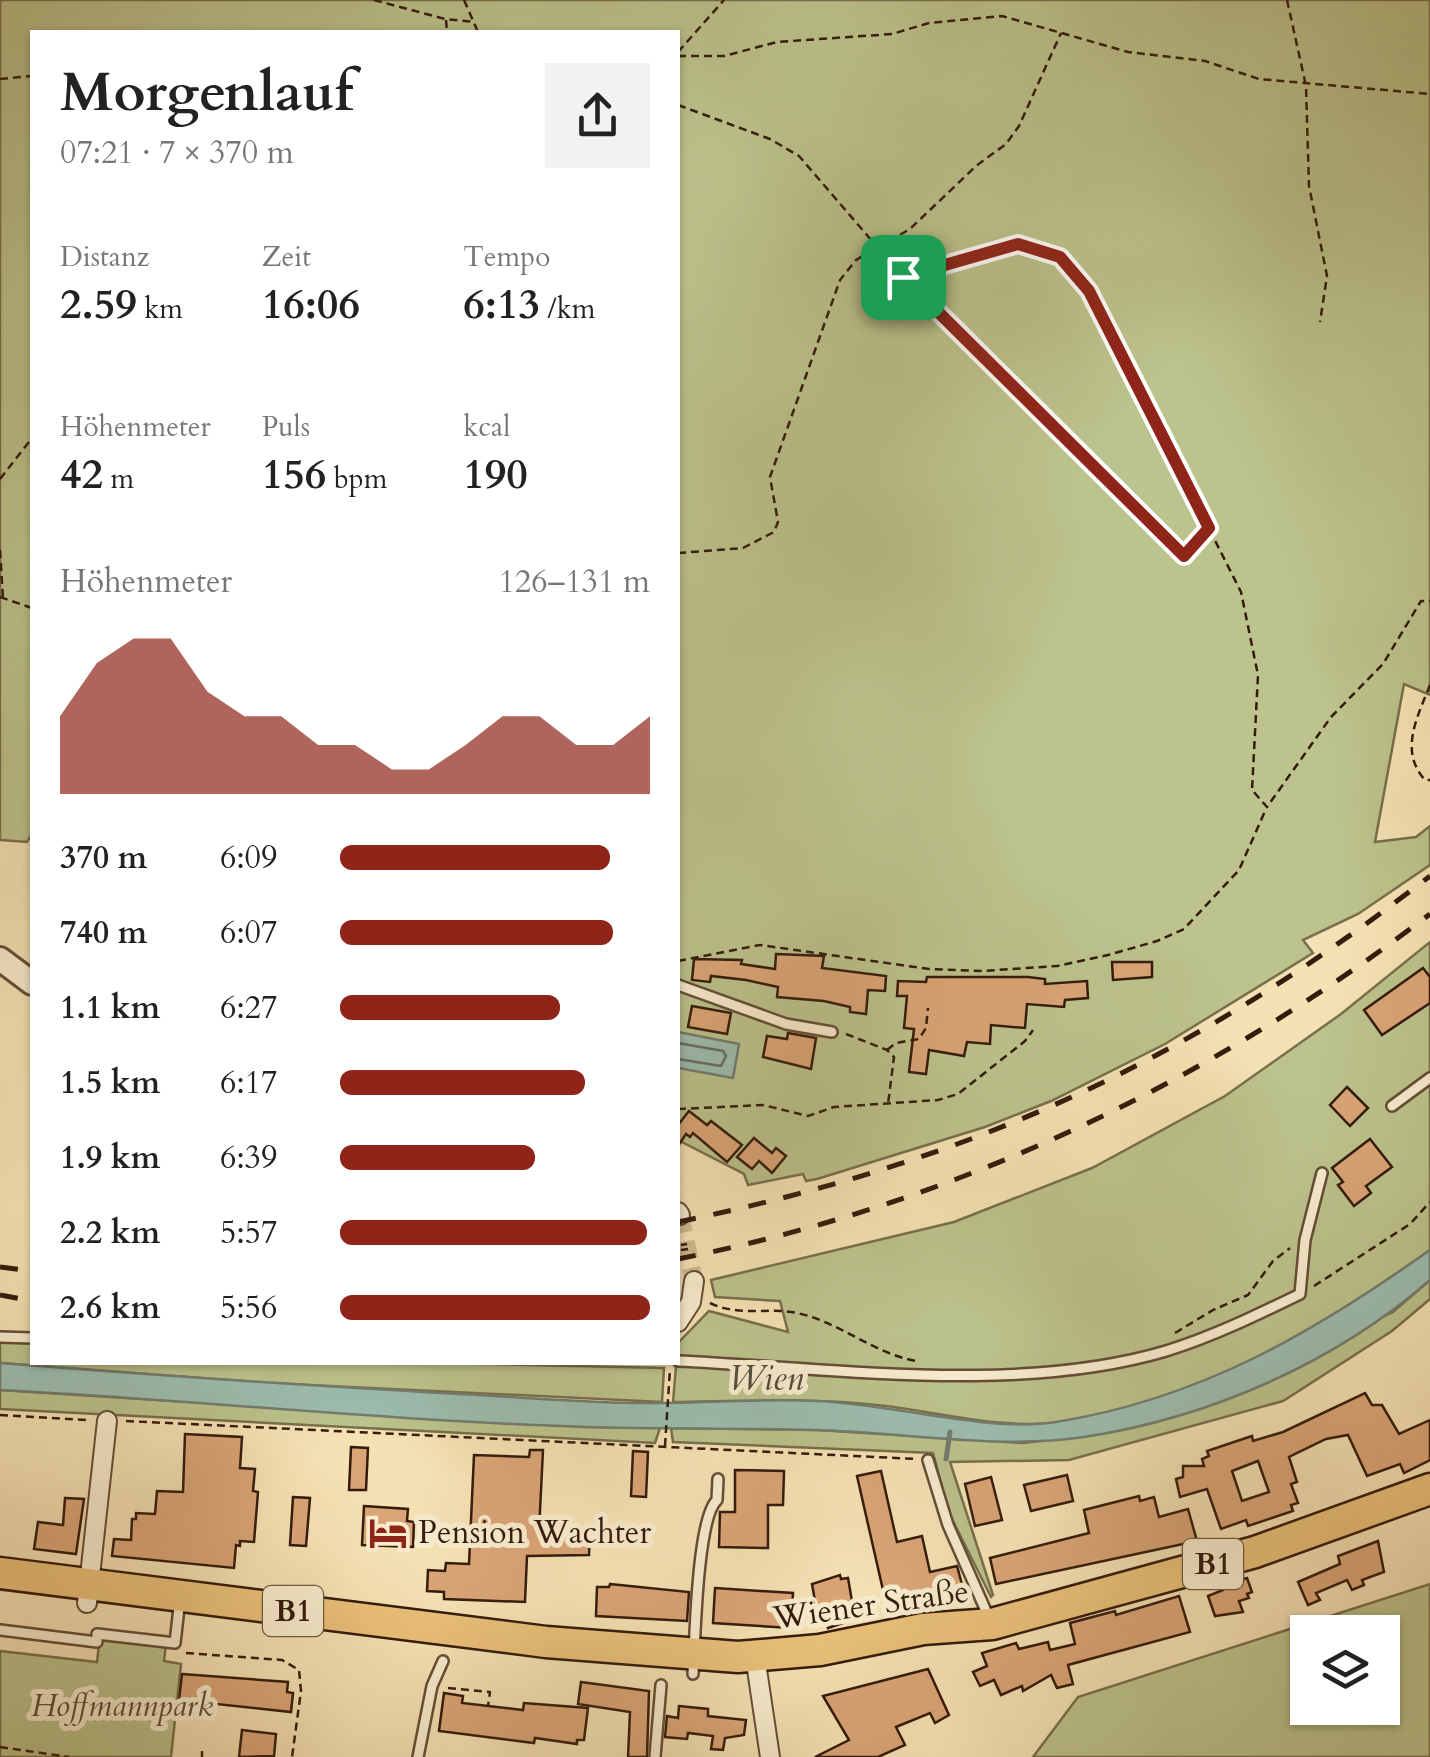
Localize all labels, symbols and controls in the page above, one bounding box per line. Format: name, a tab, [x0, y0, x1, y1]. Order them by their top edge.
text: Morgenlauf	[60, 56, 353, 130]
button: share	[545, 63, 650, 168]
text: 07:21 · 7 × 370 m	[60, 131, 294, 175]
pin	[861, 235, 946, 320]
text: Distanz	[60, 238, 149, 276]
text: Zeit	[262, 238, 311, 276]
text: Tempo	[463, 238, 550, 276]
icon: arrive	[876, 250, 931, 305]
text: 2.59	[60, 276, 137, 333]
text: 16:06	[262, 276, 360, 333]
text: 6:13	[463, 276, 540, 333]
text: km	[137, 290, 183, 328]
text: /km	[540, 290, 595, 328]
text: Höhenmeter	[60, 408, 211, 446]
text: Puls	[262, 408, 310, 446]
text: kcal	[463, 408, 510, 446]
text: 42	[60, 446, 103, 503]
text: 156	[262, 446, 326, 503]
text: 190	[463, 446, 528, 503]
text: m	[103, 460, 134, 498]
text: bpm	[326, 460, 387, 498]
text: Höhenmeter	[60, 560, 232, 604]
text: 126–131 m	[498, 560, 650, 604]
text: 370 m	[60, 836, 147, 880]
text: 6:09	[220, 836, 277, 880]
text: 740 m	[60, 911, 147, 955]
text: 6:07	[220, 911, 277, 955]
text: 1.1 km	[60, 986, 160, 1030]
text: 6:27	[220, 986, 277, 1030]
text: 1.5 km	[60, 1061, 160, 1105]
text: 6:17	[220, 1061, 277, 1105]
text: 1.9 km	[60, 1136, 160, 1180]
text: 6:39	[220, 1136, 277, 1180]
text: 2.2 km	[60, 1211, 160, 1255]
text: 5:57	[220, 1211, 277, 1255]
text: 2.6 km	[60, 1286, 160, 1330]
text: 5:56	[220, 1286, 277, 1330]
water label: Wien	[728, 1355, 804, 1403]
place label: Pension Wachter	[418, 1511, 651, 1555]
hotel icon: Pension Wachter	[367, 1512, 409, 1554]
road number: B1	[1183, 1539, 1243, 1589]
street label: Wiener Straße	[769, 1569, 972, 1641]
road number: B1	[263, 1586, 323, 1636]
map controls	[1290, 1615, 1400, 1725]
button: layers	[1290, 1615, 1400, 1725]
park label: Hoffmannpark	[31, 1684, 213, 1728]

